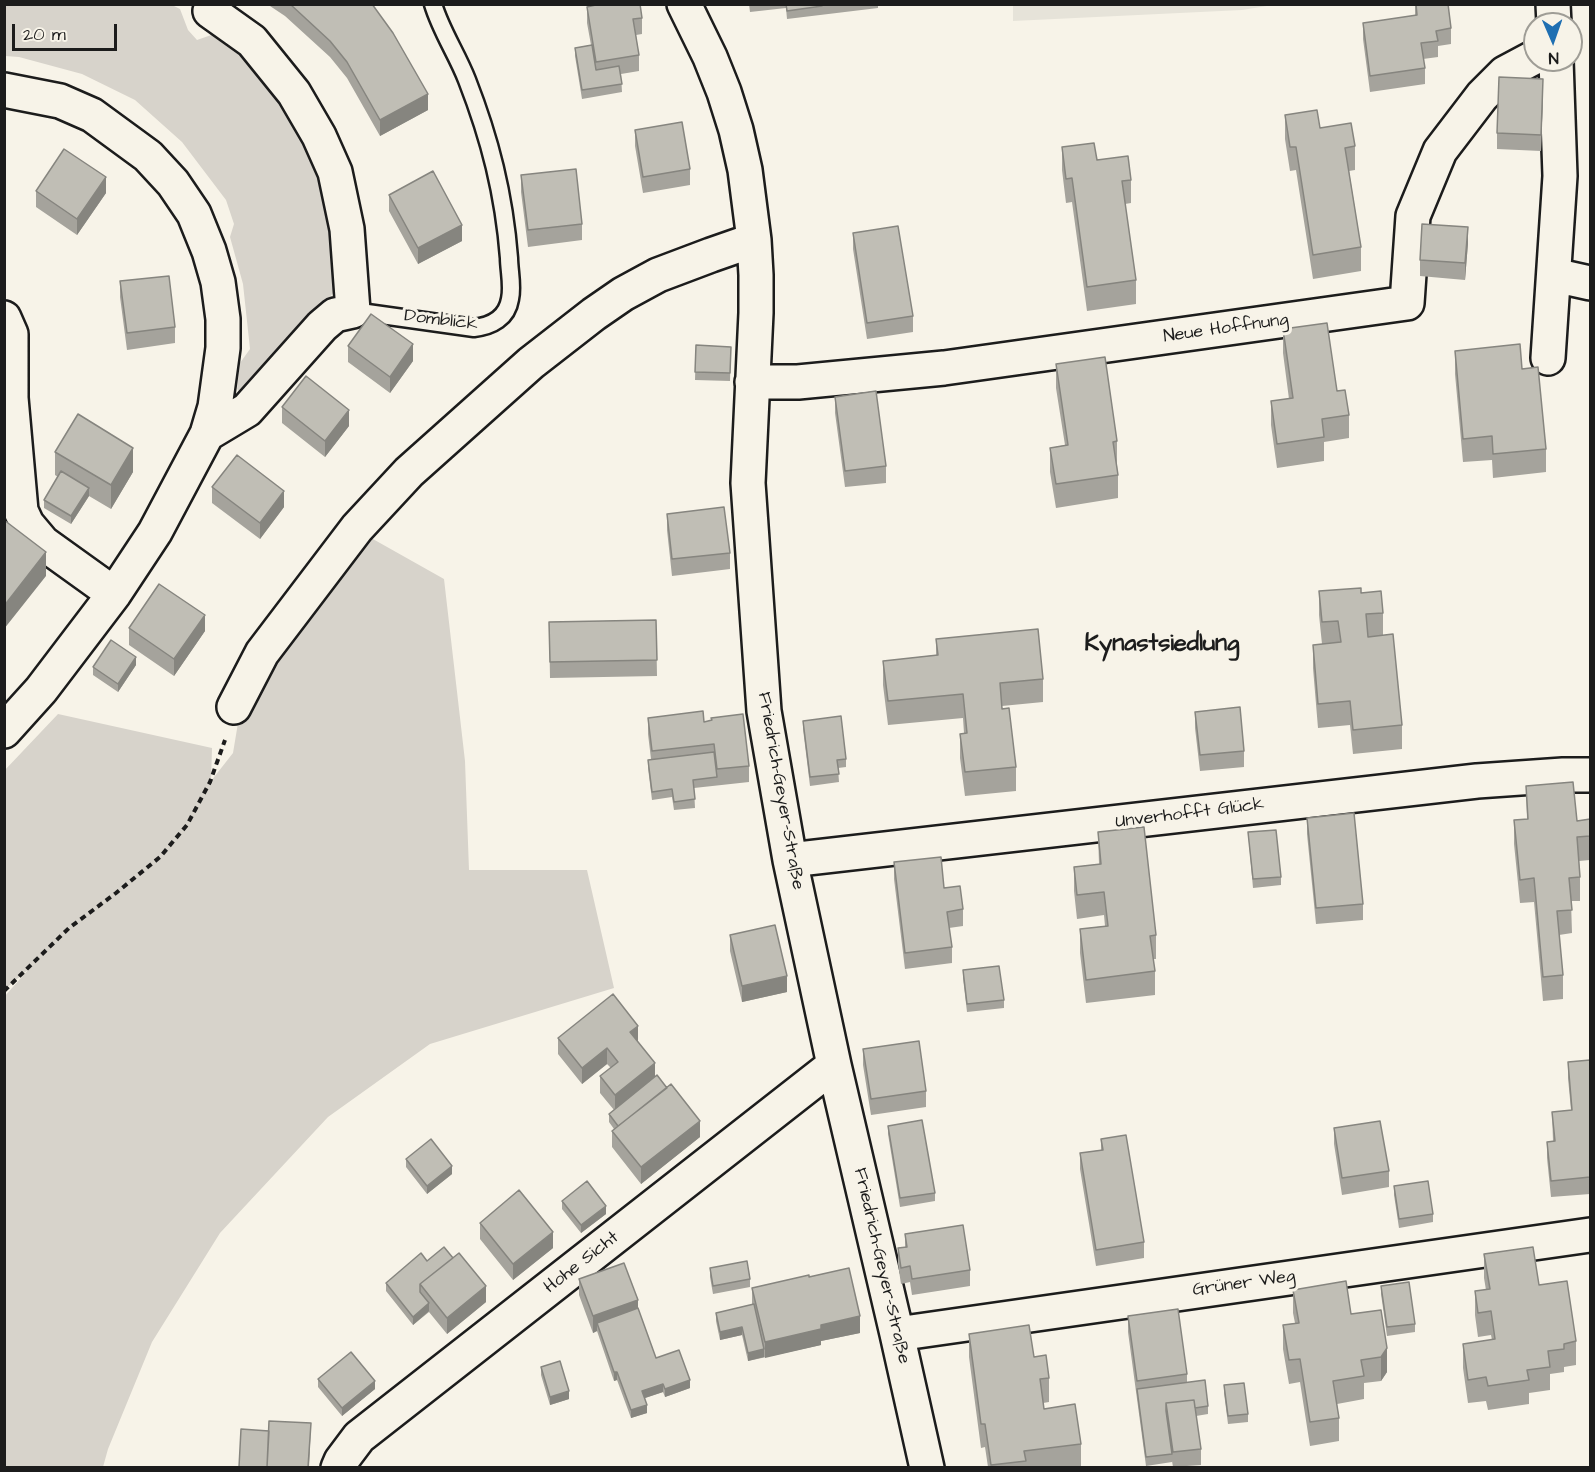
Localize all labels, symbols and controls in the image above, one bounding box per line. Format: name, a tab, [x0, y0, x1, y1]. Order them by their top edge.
scale bar	[15, 12, 120, 50]
north arrow	[1523, 12, 1583, 72]
text: 20 m	[23, 22, 66, 47]
text: N	[1548, 47, 1559, 69]
street label: Domblick	[403, 306, 479, 336]
street label: Neue Hoffnung	[1162, 310, 1290, 348]
district label: Kynastsiedlung	[1085, 631, 1239, 659]
street label: Friedrich-Geyer-Straße	[752, 690, 808, 892]
street label: Unverhofft Glück	[1114, 794, 1266, 834]
street label: Friedrich-Geyer-Straße	[848, 1166, 914, 1366]
street label: Hohe Sicht	[540, 1227, 624, 1299]
street label: Grüner Weg	[1191, 1266, 1297, 1302]

